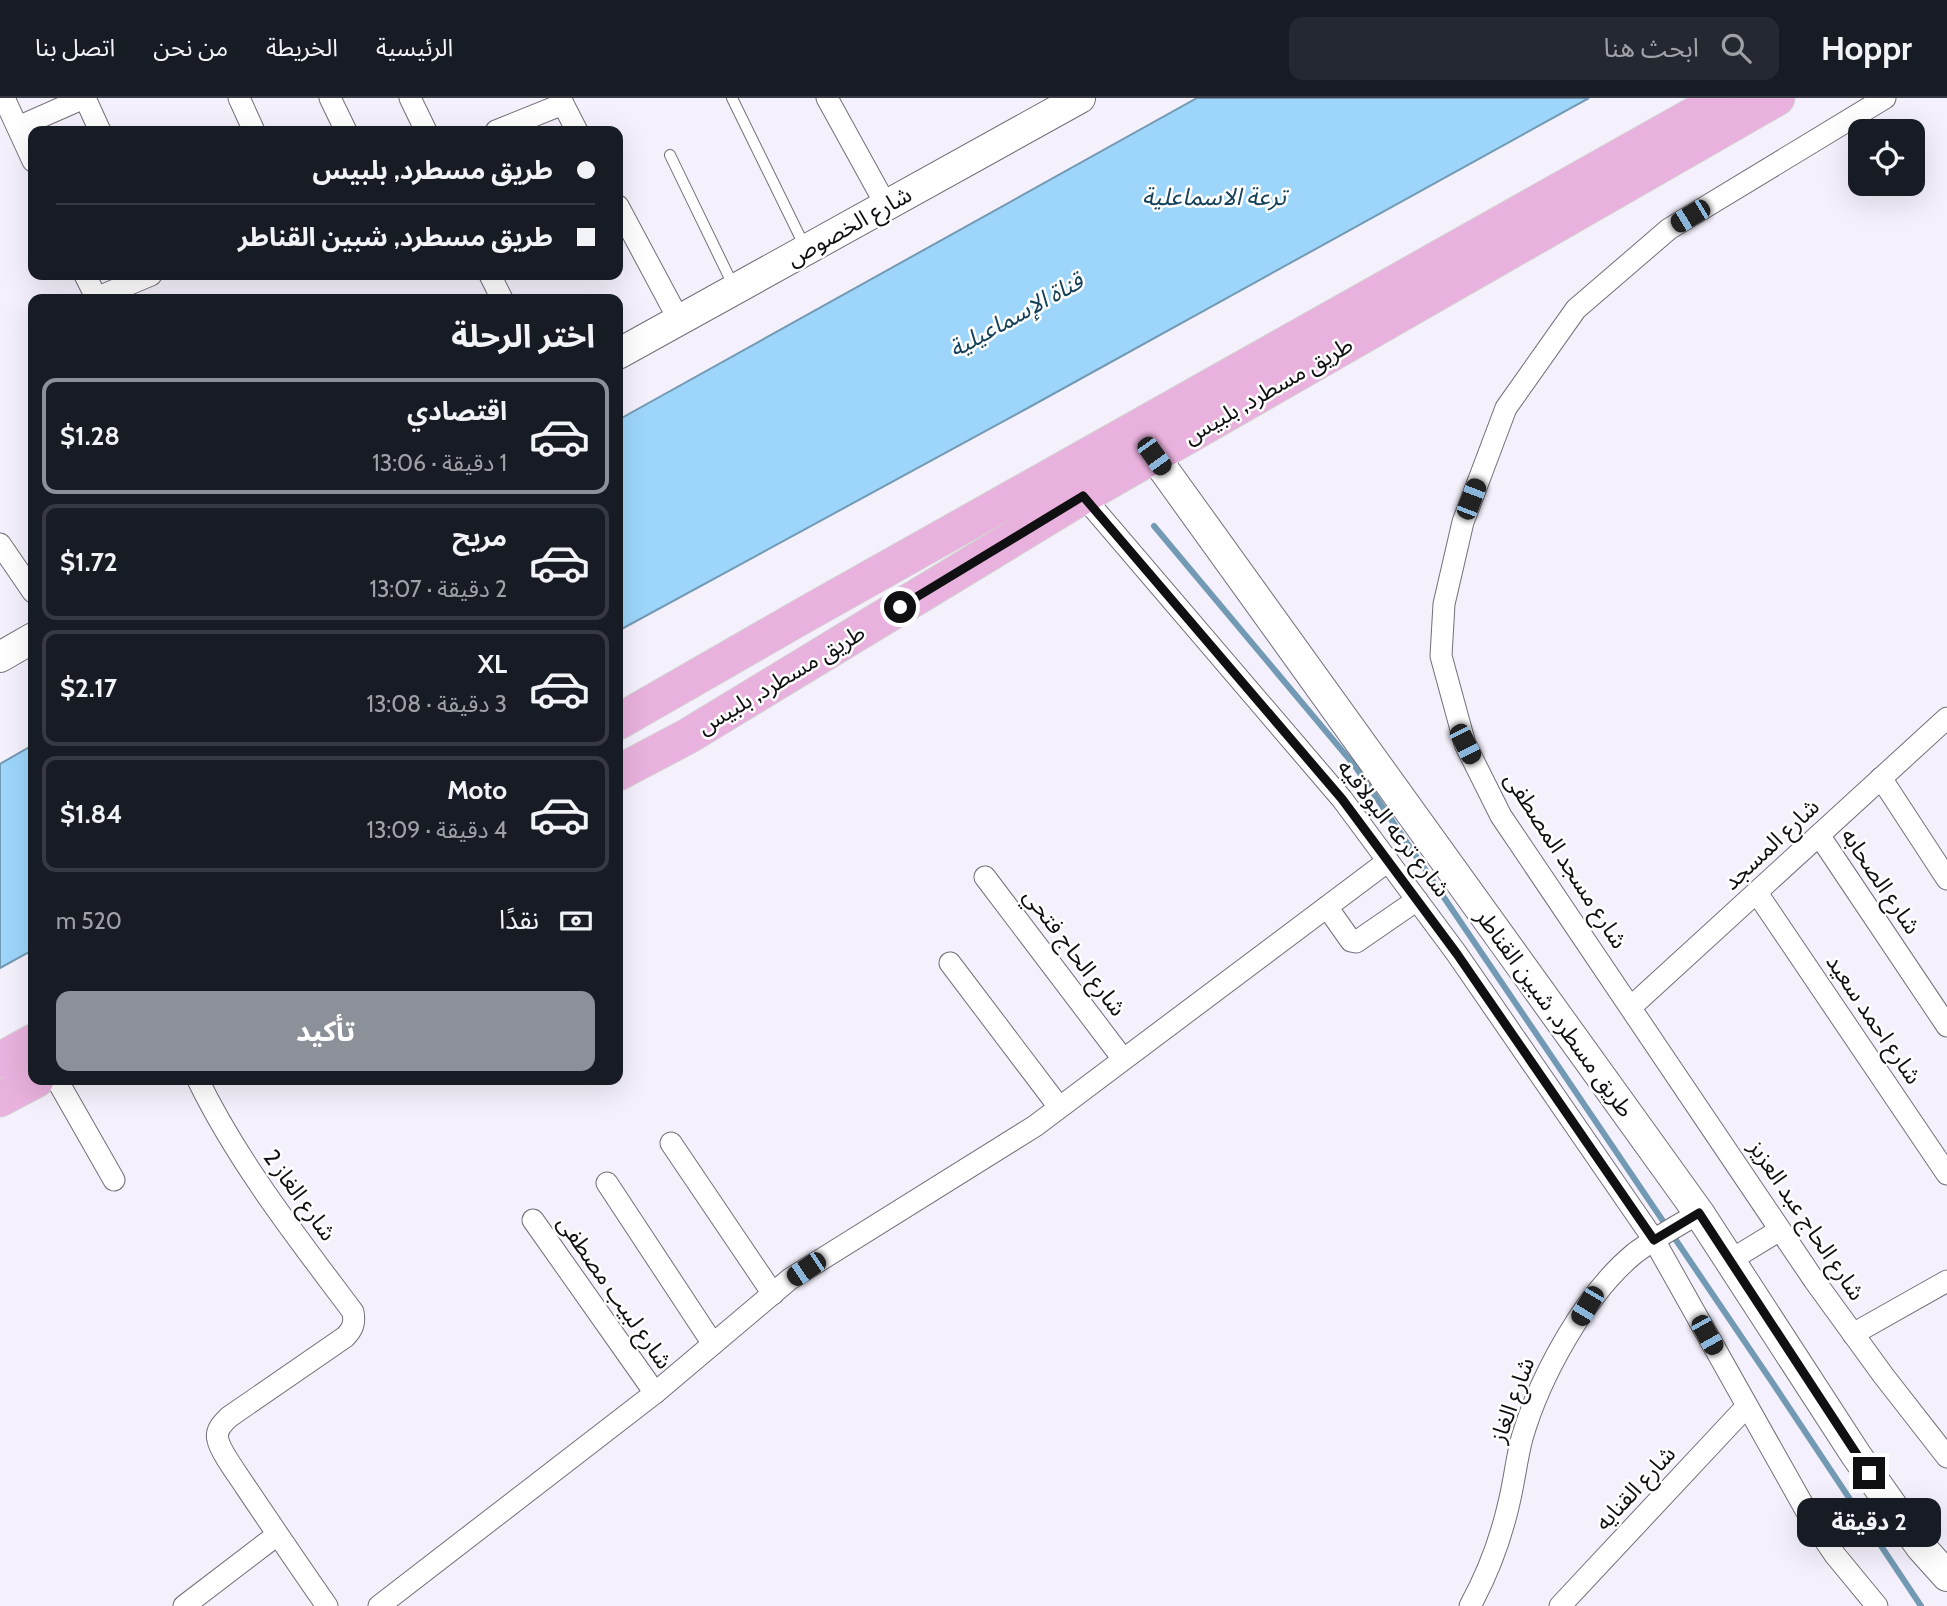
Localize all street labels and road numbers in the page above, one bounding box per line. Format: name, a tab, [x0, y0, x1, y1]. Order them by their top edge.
street label: شارع الخصوص	[782, 180, 918, 275]
street label: طريق مسطرد, بلبيس	[1178, 330, 1358, 450]
street label: طريق مسطرد, بلبيس	[692, 618, 870, 740]
street label: شارع ترعه البولاقيه	[1329, 754, 1456, 904]
street label: شارع مسجد المصطفى	[1496, 766, 1634, 955]
street label: شارع المسجد	[1717, 792, 1827, 898]
street label: شارع الصحابه	[1833, 823, 1927, 941]
street label: شارع الحاج فتحي	[1015, 882, 1132, 1024]
street label: طريق مسطرد, شبين القناطر	[1469, 903, 1640, 1123]
street label: شارع احمد سعيد	[1818, 949, 1928, 1091]
street label: شارع الحاج عبد العزيز	[1740, 1134, 1871, 1307]
street label: شارع الغاز 2	[255, 1144, 342, 1248]
street label: شارع لبيب مصطفى	[549, 1210, 678, 1376]
street label: شارع الغاز	[1483, 1354, 1543, 1448]
street label: شارع القنايه	[1589, 1440, 1683, 1538]

